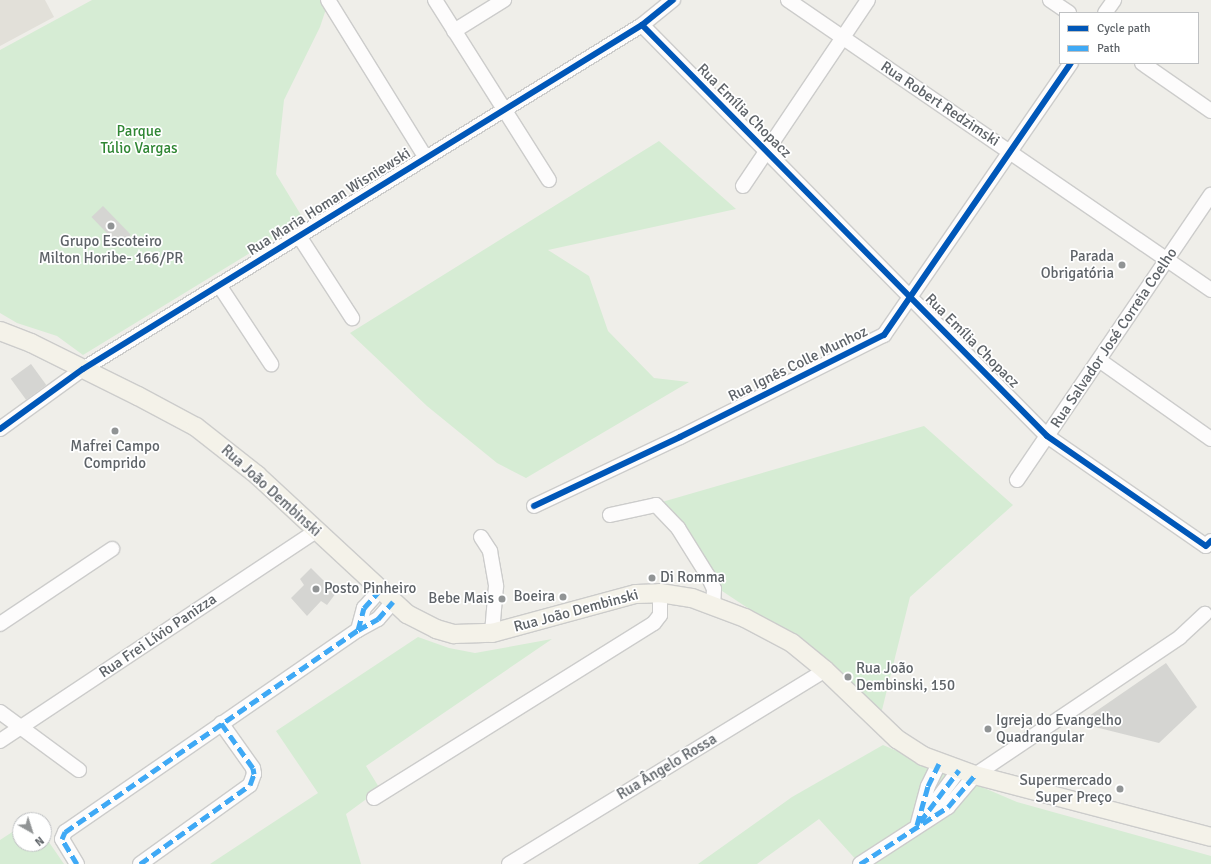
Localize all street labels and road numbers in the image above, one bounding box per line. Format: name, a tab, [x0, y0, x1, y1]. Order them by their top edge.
street label: Rua Robert Redzimski	[877, 58, 1003, 150]
street label: Rua Emília Chopacz	[693, 60, 795, 162]
street label: Rua Maria Homan Wisniewski	[244, 144, 414, 260]
street label: Rua Salvador José Correia Coelho	[1047, 245, 1181, 431]
street label: Rua Emília Chopacz	[921, 290, 1023, 392]
street label: Rua Ignês Colle Munhoz	[725, 322, 871, 406]
street label: Rua João Dembinski	[217, 441, 325, 541]
street label: Rua João Dembinski	[512, 586, 640, 636]
street label: Rua Frei Lívio Panizza	[96, 590, 220, 682]
street label: Rua Ângelo Rossa	[614, 730, 720, 804]

